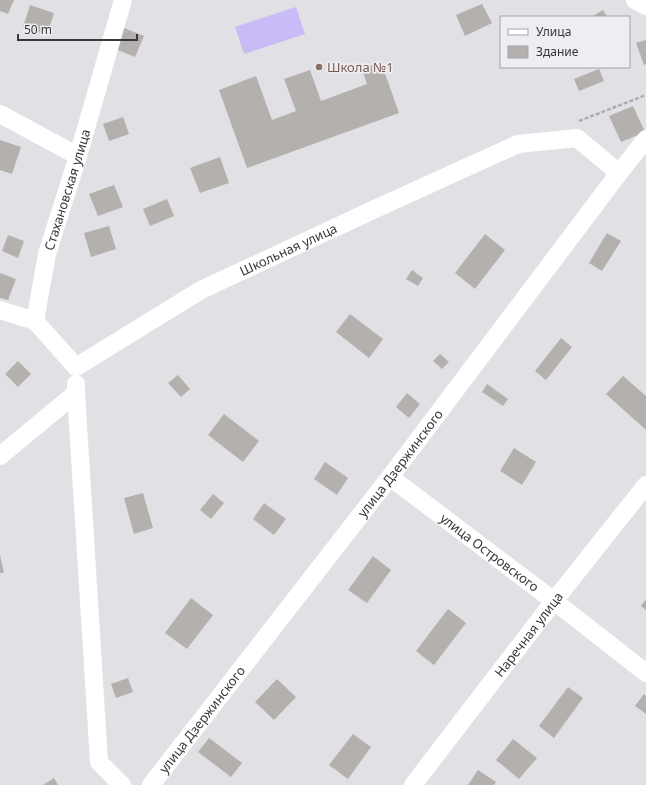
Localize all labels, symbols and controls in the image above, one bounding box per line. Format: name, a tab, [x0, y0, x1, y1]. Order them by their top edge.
scale bar	[18, 16, 137, 42]
legend	[500, 16, 630, 68]
text: 50 m	[24, 21, 52, 38]
text: Улица	[536, 23, 571, 40]
text: Здание	[536, 43, 579, 60]
place label: Школа №1	[327, 58, 394, 76]
marker: Школа №1	[314, 62, 324, 72]
street label: Стахановская улица	[40, 127, 94, 253]
street label: Школьная улица	[237, 219, 340, 280]
street label: улица Дзержинского	[353, 405, 447, 521]
street label: улица Островского	[437, 509, 543, 596]
street label: Наречная улица	[490, 588, 567, 680]
street label: улица Дзержинского	[155, 662, 249, 777]

